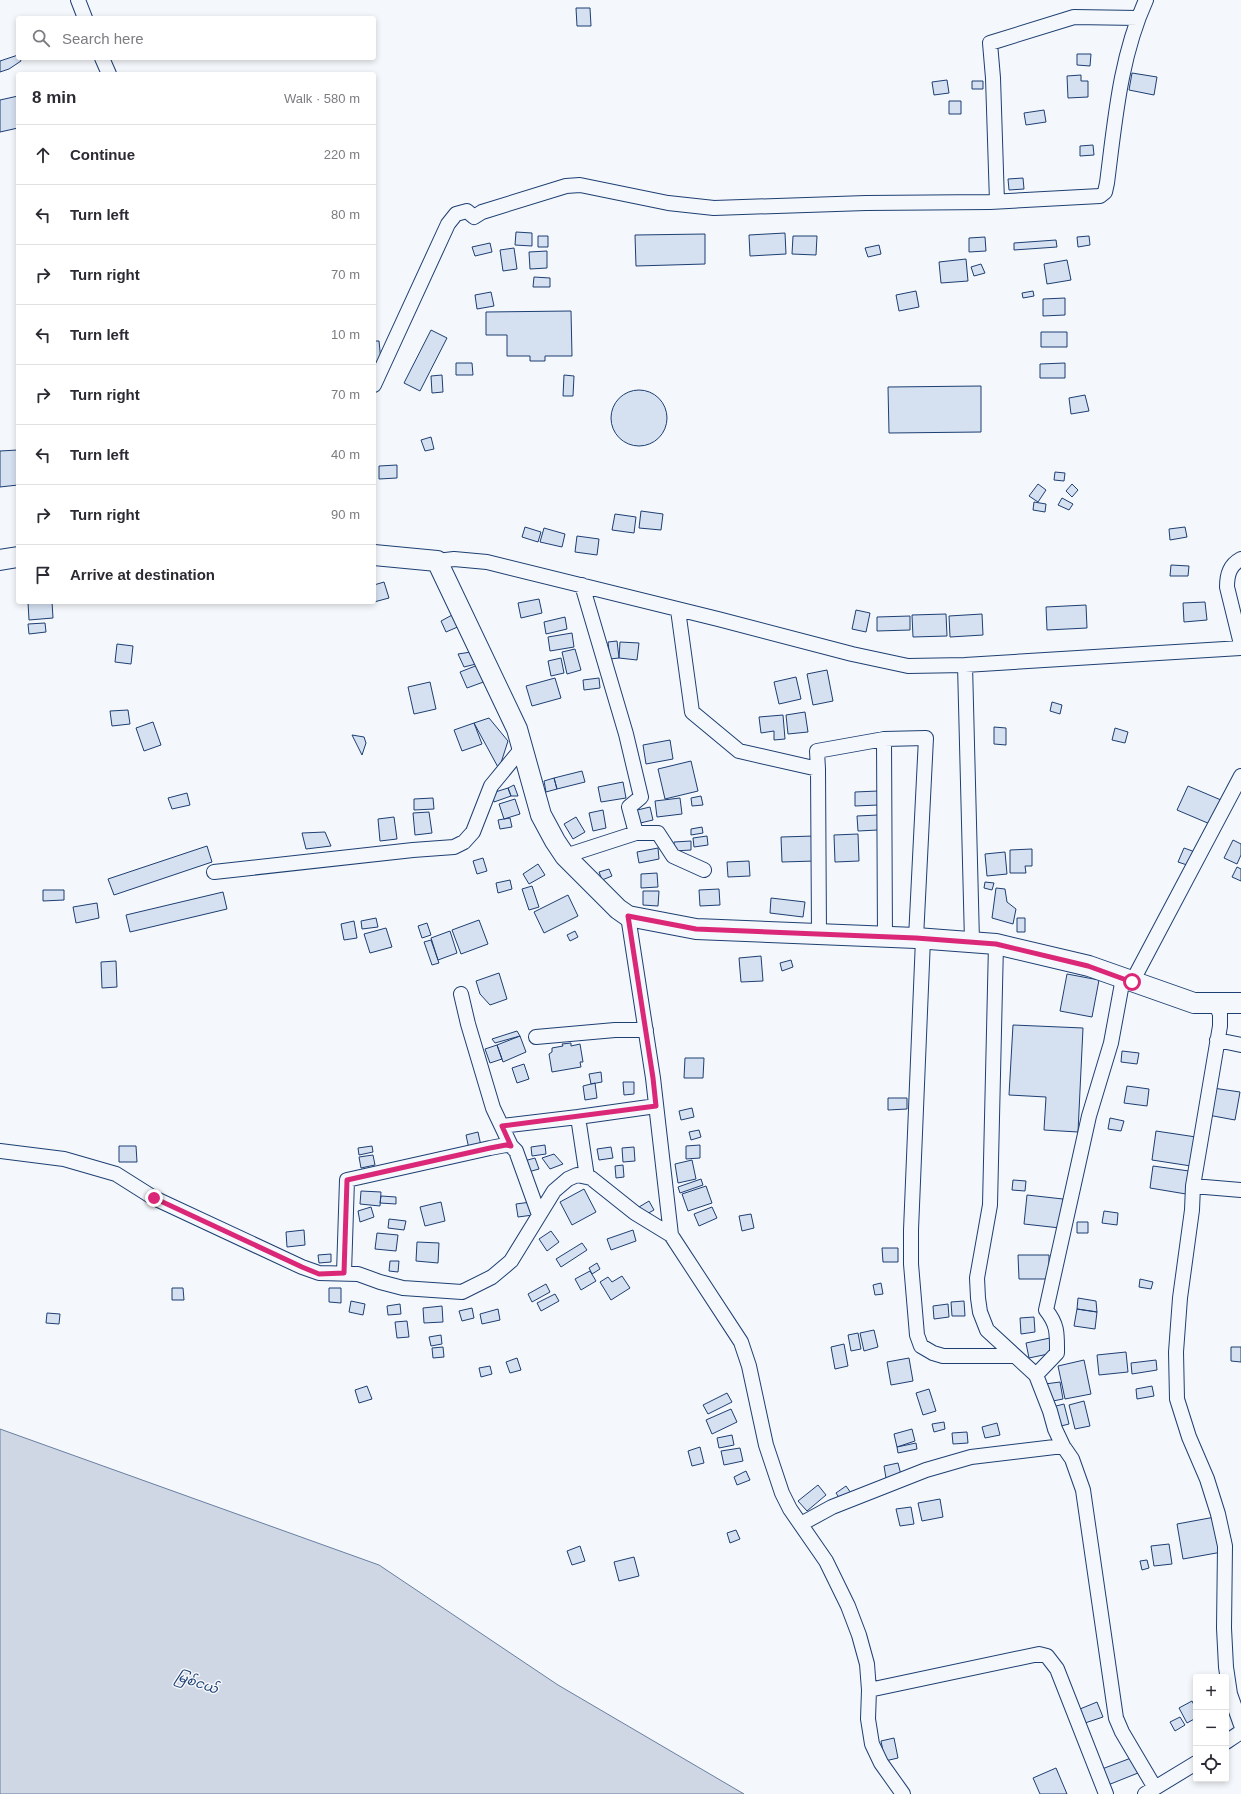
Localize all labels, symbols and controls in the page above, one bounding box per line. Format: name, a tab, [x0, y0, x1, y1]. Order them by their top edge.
search box	[16, 16, 376, 60]
icon: search	[30, 27, 52, 49]
text: Search here	[62, 30, 144, 47]
text: 8 min	[32, 88, 76, 107]
text: Walk · 580 m	[284, 91, 360, 106]
icon: ahead	[32, 144, 54, 166]
text: Continue	[70, 146, 135, 163]
text: 220 m	[324, 147, 360, 162]
icon: left	[32, 204, 54, 226]
text: Turn left	[70, 206, 129, 223]
text: 80 m	[331, 207, 360, 222]
icon: right	[32, 264, 54, 286]
text: Turn right	[70, 266, 140, 283]
text: 70 m	[331, 267, 360, 282]
icon: left	[32, 324, 54, 346]
text: Turn left	[70, 326, 129, 343]
text: 10 m	[331, 327, 360, 342]
icon: right	[32, 384, 54, 406]
text: Turn right	[70, 386, 140, 403]
text: 70 m	[331, 387, 360, 402]
icon: left	[32, 444, 54, 466]
text: Turn left	[70, 446, 129, 463]
text: 40 m	[331, 447, 360, 462]
icon: right	[32, 504, 54, 526]
text: Turn right	[70, 506, 140, 523]
text: 90 m	[331, 507, 360, 522]
icon: arrive	[32, 564, 54, 586]
text: Arrive at destination	[70, 566, 215, 583]
route start	[1123, 973, 1141, 991]
route end	[145, 1189, 163, 1207]
water label: မြစ်ငယ်	[172, 1666, 222, 1701]
map controls	[1193, 1674, 1229, 1782]
button: +	[1193, 1674, 1229, 1710]
button: −	[1193, 1710, 1229, 1746]
button: locate	[1193, 1746, 1229, 1782]

